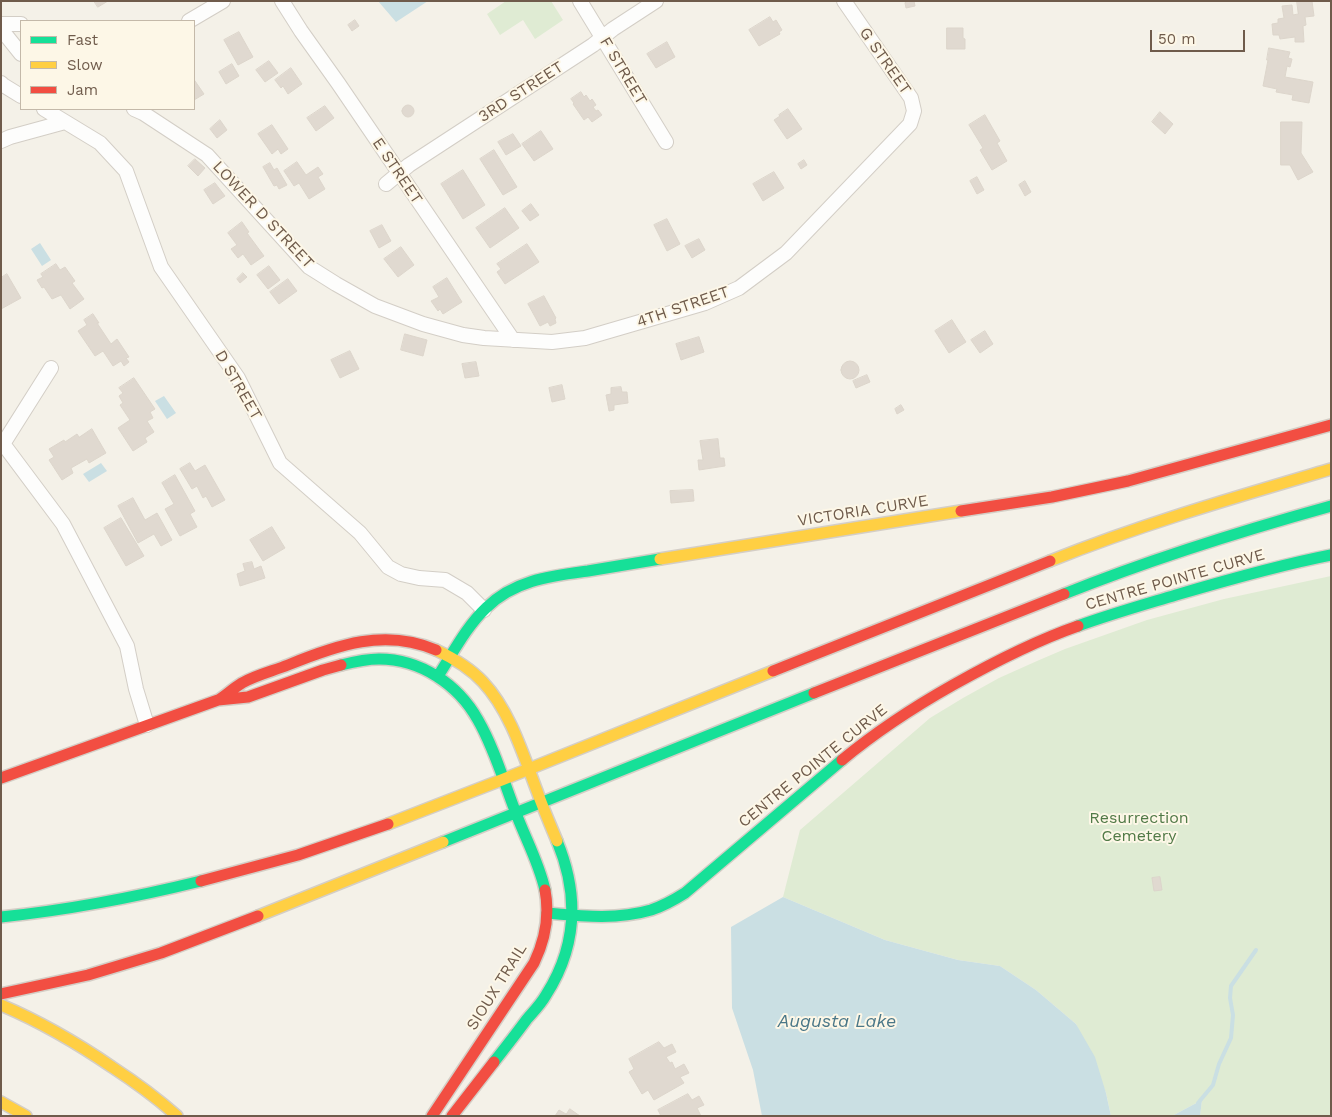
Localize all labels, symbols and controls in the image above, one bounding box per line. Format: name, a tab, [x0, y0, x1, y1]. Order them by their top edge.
legend	[20, 20, 195, 110]
scale bar	[1152, 20, 1247, 52]
street label: G STREET	[855, 24, 915, 98]
text: 50 m	[1158, 30, 1195, 48]
text: Fast	[67, 31, 98, 49]
street label: F STREET	[595, 34, 651, 108]
text: Slow	[67, 56, 103, 74]
street label: 3RD STREET	[475, 58, 567, 126]
text: Jam	[67, 81, 98, 99]
street label: E STREET	[368, 134, 426, 208]
street label: LOWER D STREET	[208, 157, 318, 273]
street label: 4TH STREET	[634, 282, 732, 332]
street label: D STREET	[210, 347, 266, 423]
street label: VICTORIA CURVE	[796, 491, 930, 531]
street label: CENTRE POINTE CURVE	[1083, 545, 1267, 615]
street label: CENTRE POINTE CURVE	[735, 700, 891, 832]
park label: Resurrection Cemetery	[1089, 808, 1189, 846]
street label: SIOUX TRAIL	[463, 940, 531, 1034]
water label: Augusta Lake	[778, 1011, 896, 1033]

